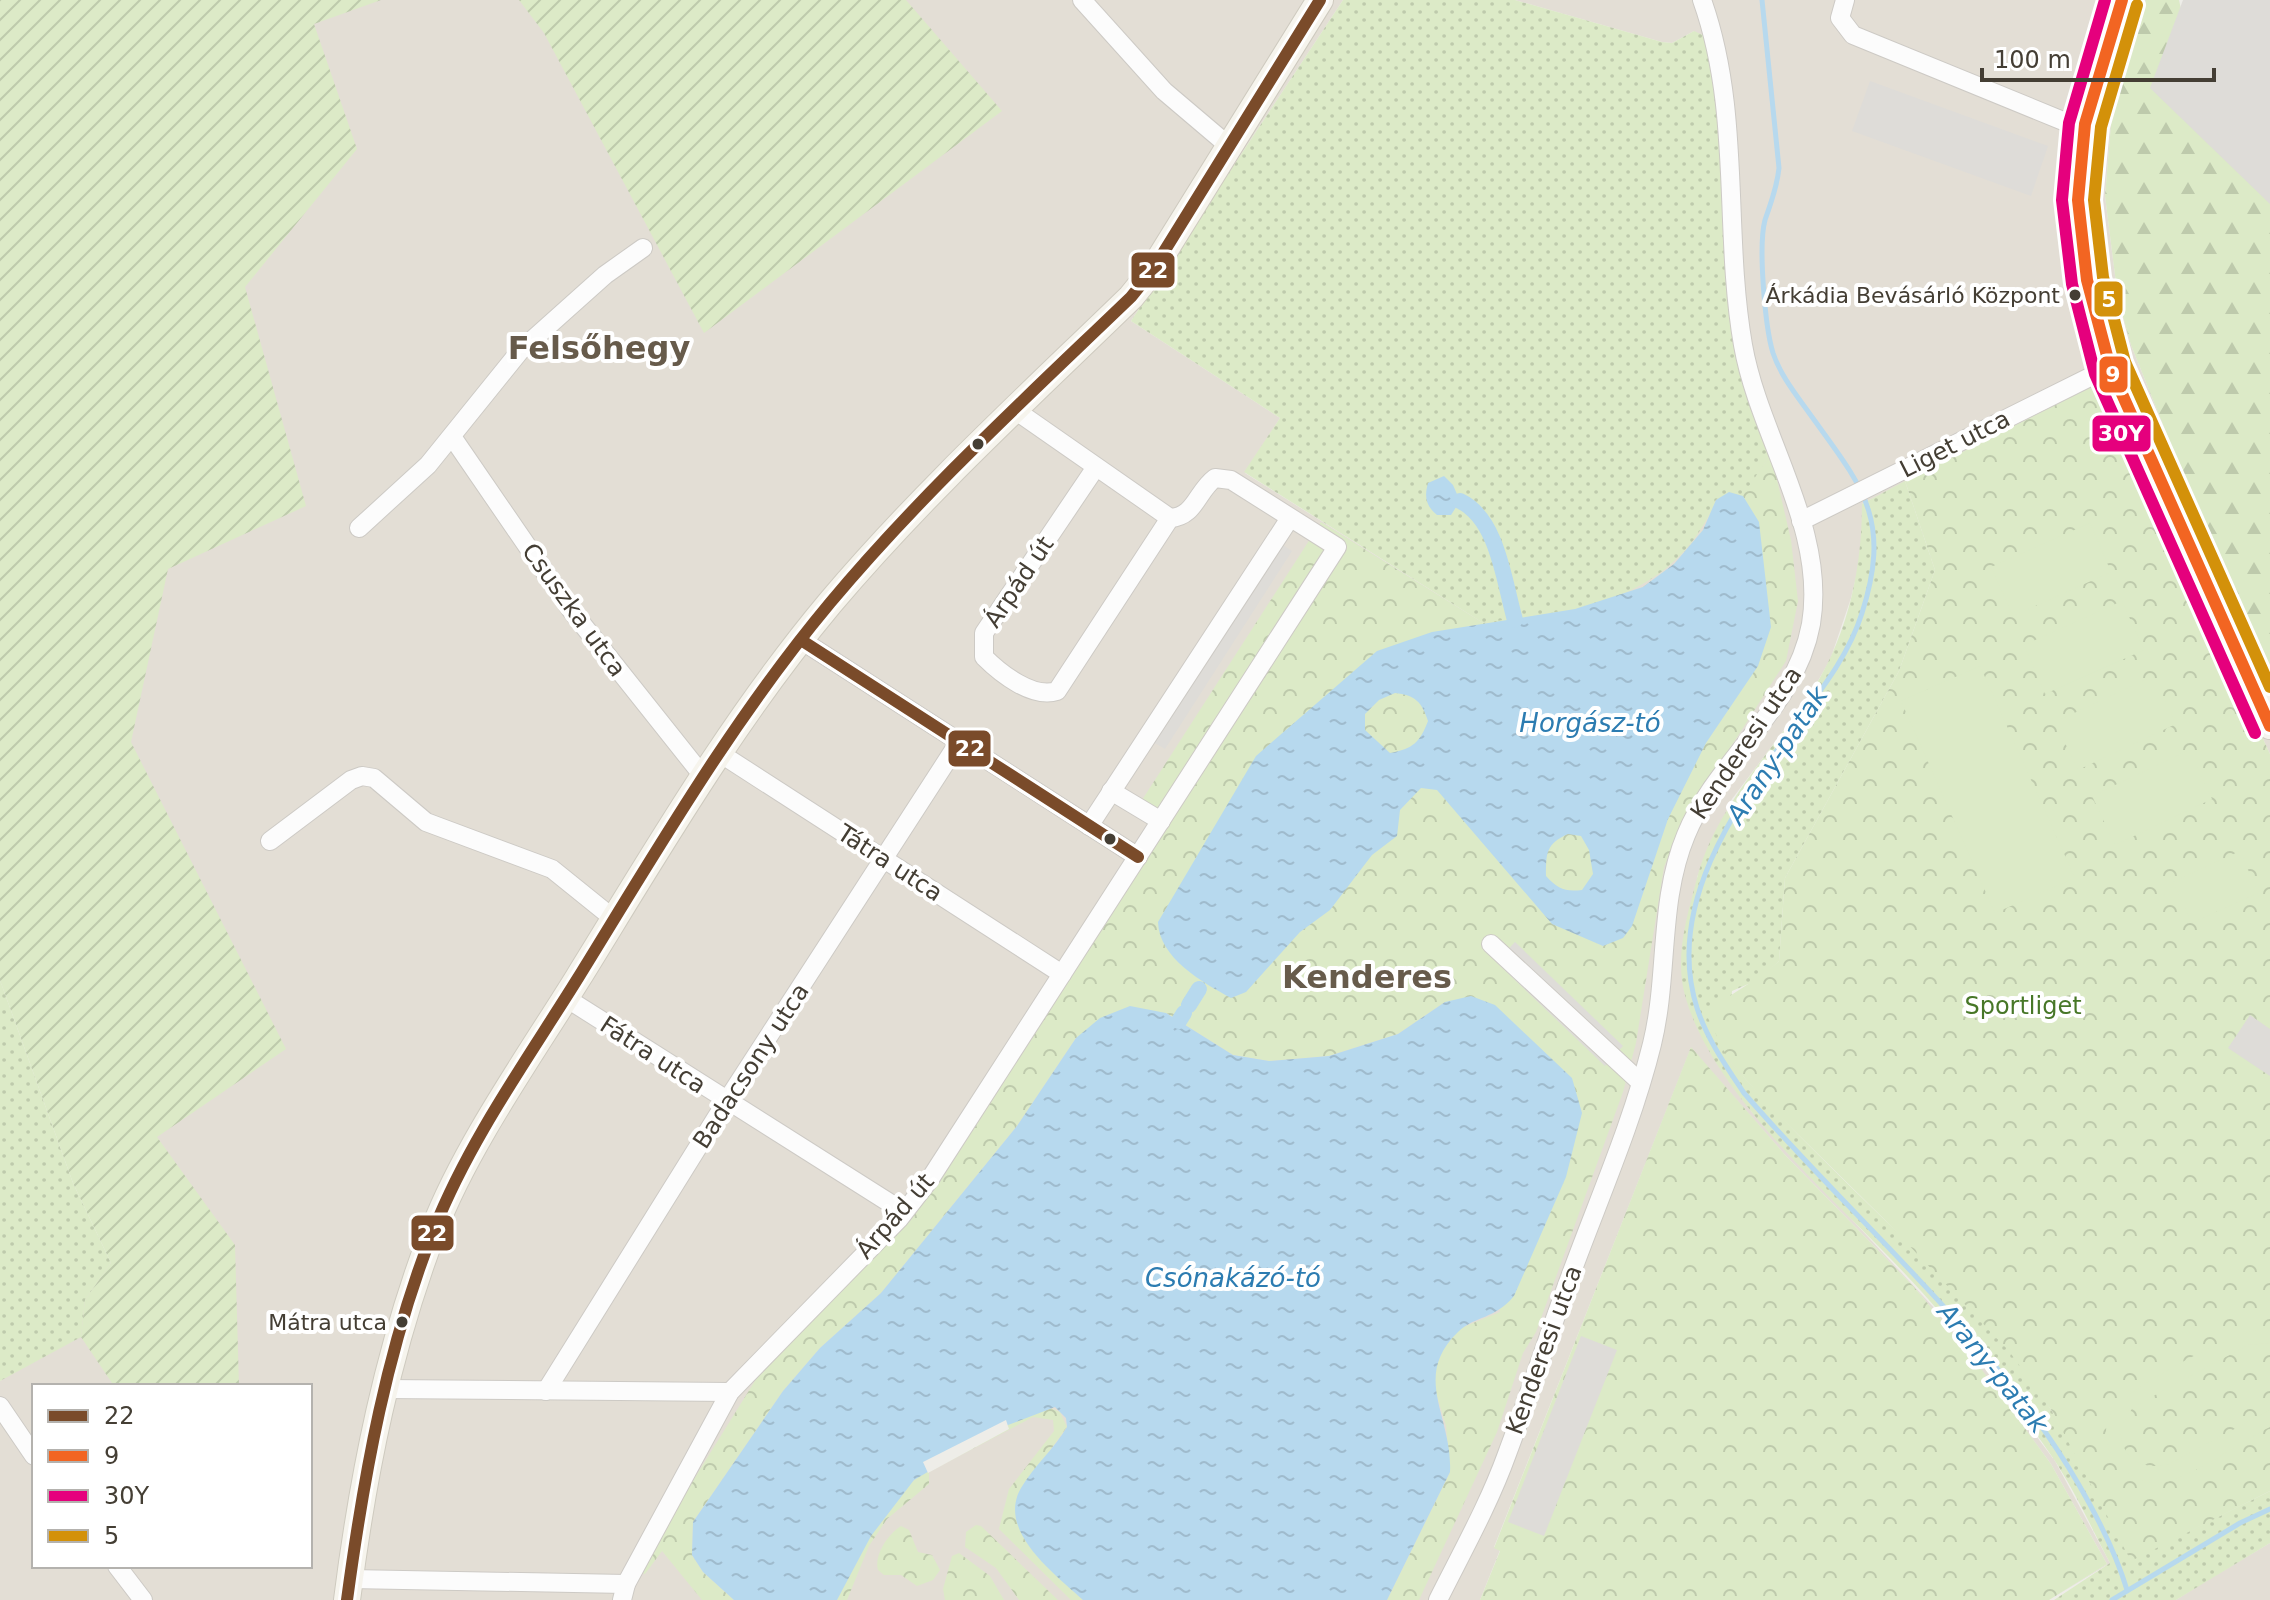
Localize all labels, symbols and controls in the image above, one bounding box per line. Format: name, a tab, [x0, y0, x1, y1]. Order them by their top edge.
scale bar	[1982, 32, 2214, 82]
text: 100 m	[1994, 46, 2071, 74]
line badge: 22	[1130, 251, 1176, 289]
text: 22	[1138, 258, 1168, 283]
line badge: 5	[2093, 280, 2124, 318]
place label: Árkádia Bevásárló Központ	[1766, 283, 2060, 308]
marker: Árkádia Bevásárló Központ	[2067, 287, 2083, 303]
text: 5	[2101, 287, 2117, 312]
district label: Felsőhegy	[508, 329, 690, 367]
line badge: 9	[2098, 355, 2129, 394]
text: 9	[2105, 362, 2121, 387]
street label: Liget utca	[1895, 404, 2015, 484]
line badge: 30Y	[2091, 414, 2152, 453]
text: 30Y	[2098, 421, 2145, 446]
unlabelled marker	[970, 436, 986, 452]
street label: Árpád út	[978, 531, 1060, 633]
street label: Csuszka utca	[516, 538, 632, 682]
street label: Kenderesi utca	[1685, 661, 1807, 825]
water label: Arany-patak	[1719, 680, 1834, 831]
water label: Horgász-tó	[1519, 708, 1661, 738]
line badge: 22	[947, 729, 992, 768]
text: 22	[955, 736, 985, 761]
street label: Tátra utca	[831, 818, 948, 907]
unlabelled marker	[1102, 831, 1118, 847]
district label: Kenderes	[1282, 958, 1452, 996]
street label: Badacsony utca	[687, 978, 815, 1154]
park label: Sportliget	[1964, 992, 2082, 1020]
street label: Fátra utca	[595, 1010, 711, 1100]
street label: Árpád út	[850, 1167, 940, 1264]
line badge: 22	[410, 1214, 455, 1252]
text: 22	[417, 1221, 447, 1246]
street label: Kenderesi utca	[1500, 1262, 1588, 1438]
water label: Csónakázó-tó	[1145, 1263, 1321, 1293]
water label: Arany-patak	[1930, 1295, 2055, 1440]
place label: Mátra utca	[268, 1310, 387, 1335]
marker: Mátra utca	[394, 1314, 410, 1330]
legend	[32, 1384, 312, 1568]
text: 22	[104, 1402, 135, 1430]
text: 9	[104, 1442, 119, 1470]
text: 30Y	[104, 1482, 150, 1510]
text: 5	[104, 1522, 119, 1550]

